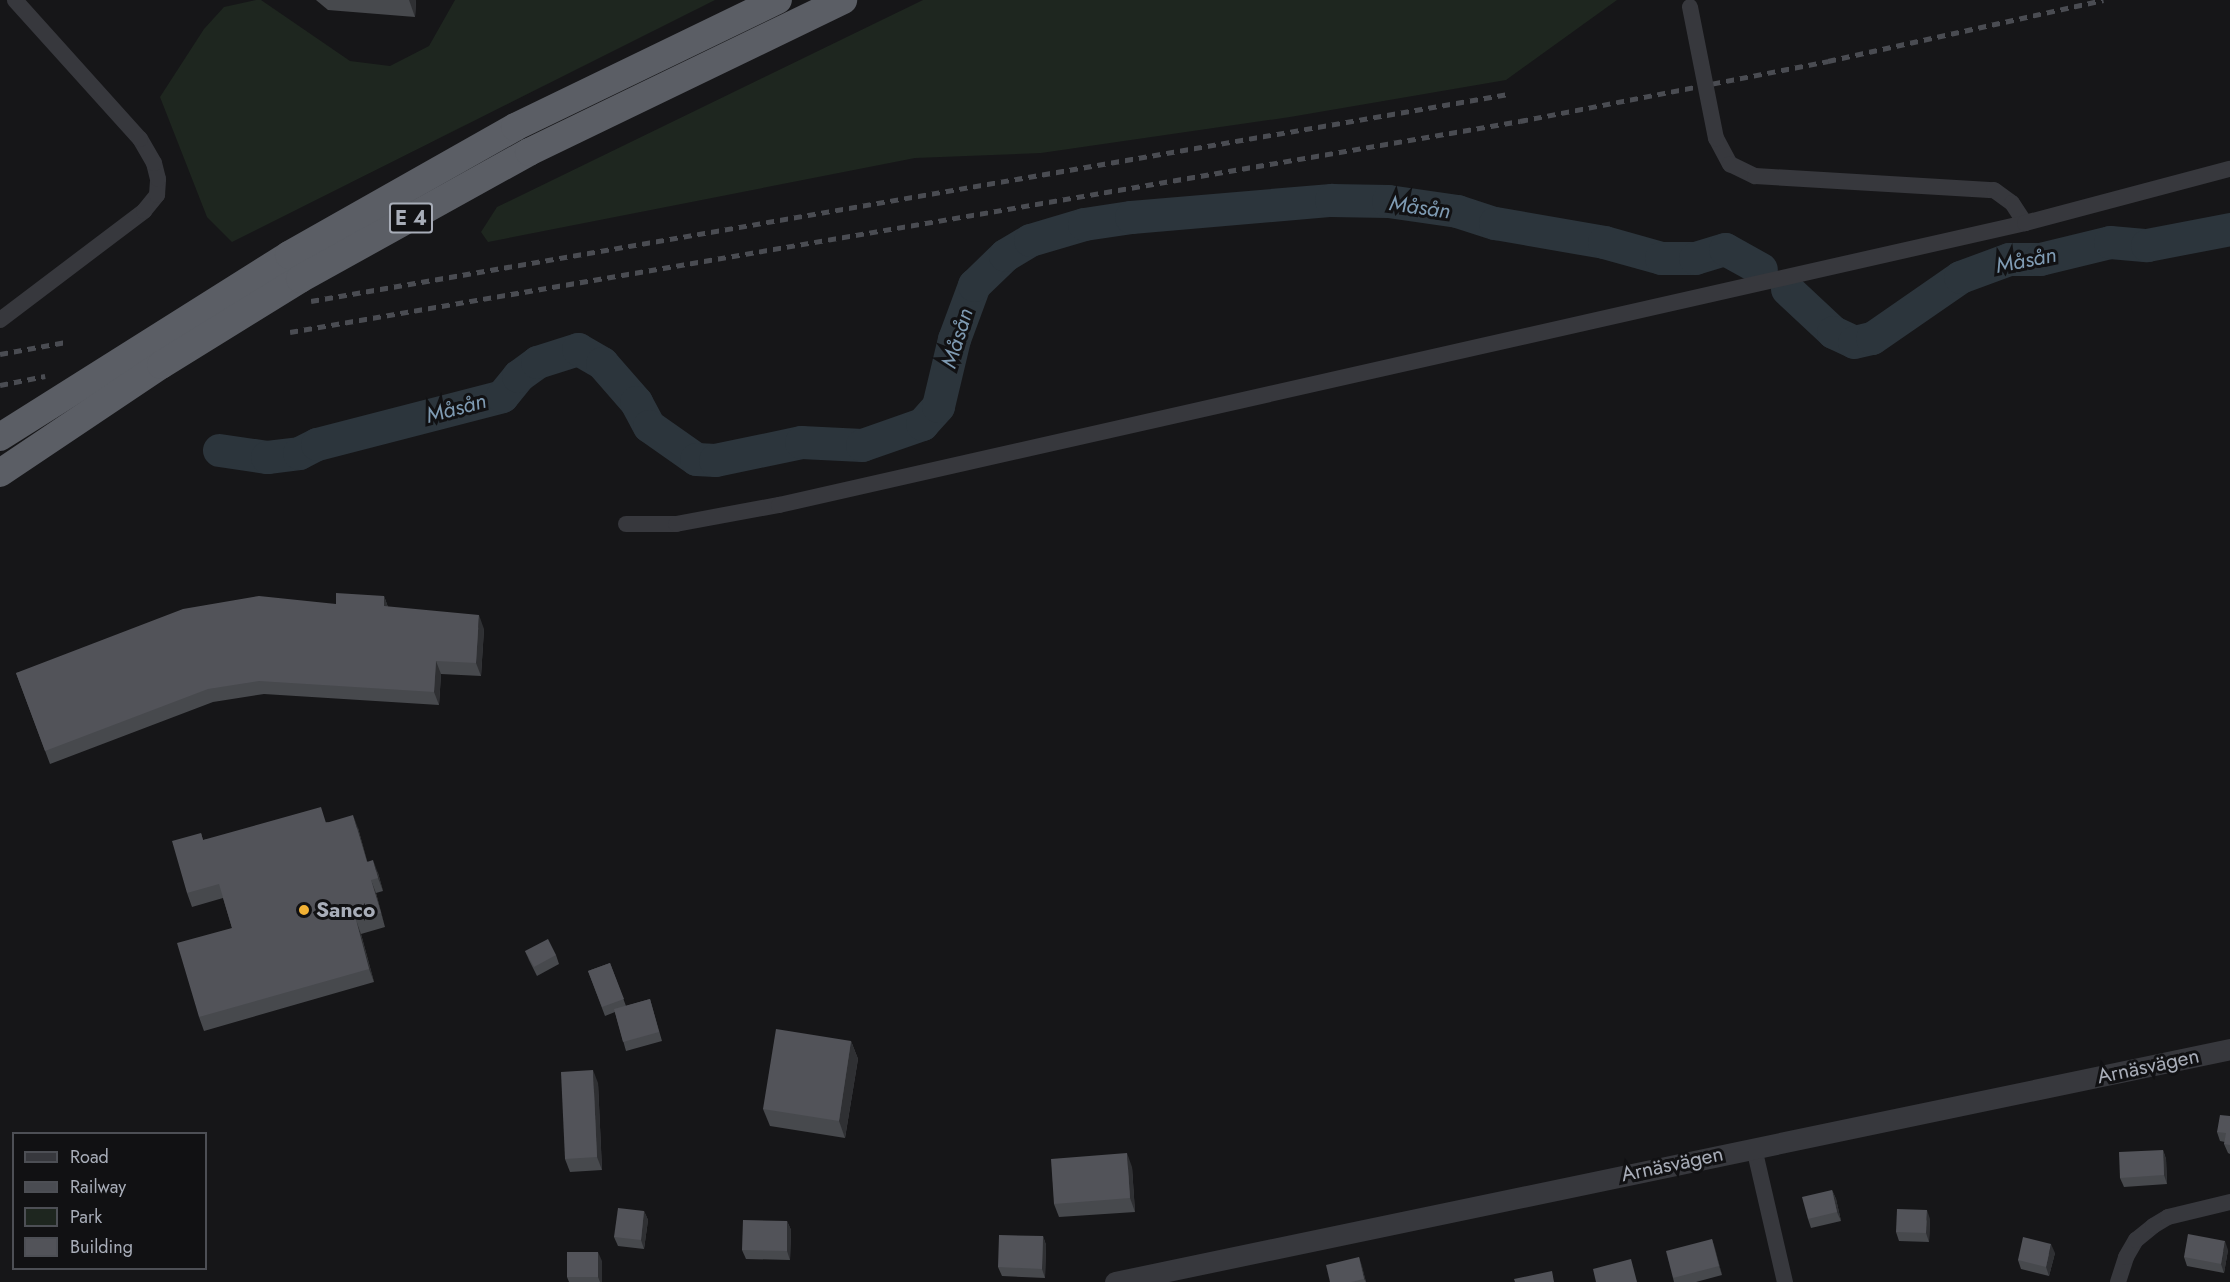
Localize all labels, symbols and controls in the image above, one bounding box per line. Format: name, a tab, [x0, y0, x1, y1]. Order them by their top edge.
water label: Måsån	[1388, 190, 1452, 224]
road number: E 4	[388, 201, 434, 235]
water label: Måsån	[1993, 241, 2059, 279]
water label: Måsån	[935, 305, 979, 371]
water label: Måsån	[423, 387, 489, 429]
place label: Sanco	[316, 897, 375, 923]
marker: Sanco	[297, 903, 311, 917]
street label: Arnäsvägen	[2095, 1043, 2201, 1089]
legend	[12, 1132, 207, 1270]
street label: Arnäsvägen	[1619, 1141, 1725, 1187]
text: Road	[70, 1144, 109, 1170]
text: Railway	[70, 1174, 126, 1200]
text: Park	[70, 1204, 102, 1230]
text: Building	[70, 1234, 133, 1260]

